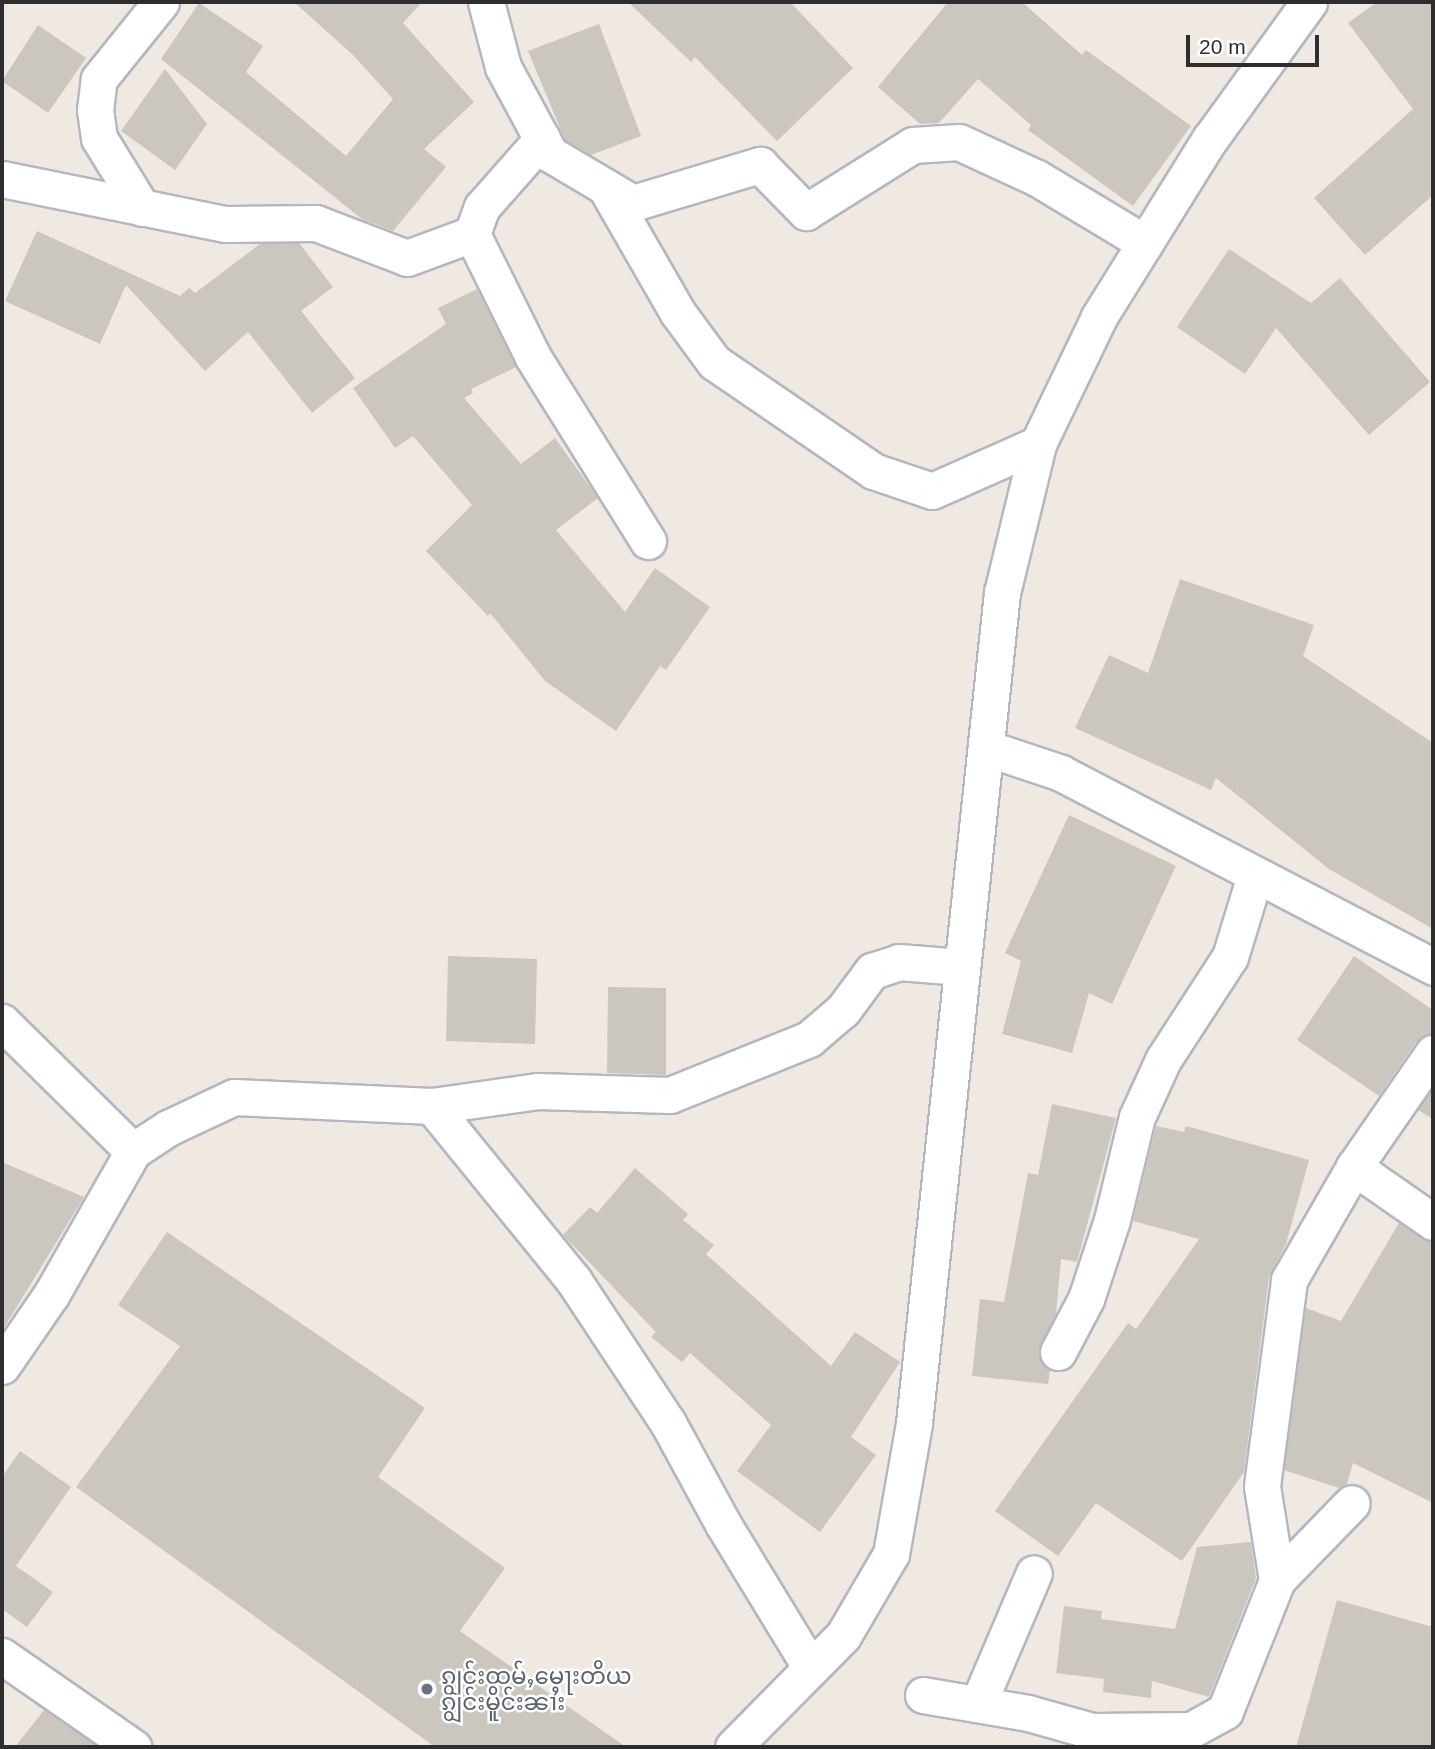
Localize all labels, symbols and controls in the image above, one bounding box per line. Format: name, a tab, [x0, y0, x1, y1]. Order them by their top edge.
scale bar	[1190, 21, 1323, 65]
text: 20 m	[1199, 35, 1246, 58]
place label: ၵျွင်းထမ်ႇမေႃးတိယ ၵျွင်းမိူင်းၼၢႆး	[441, 1662, 632, 1716]
marker: ၵျွင်းထမ်ႇမေႃးတိယ ၵျွင်းမိူင်းၼၢႆး	[419, 1681, 435, 1697]

